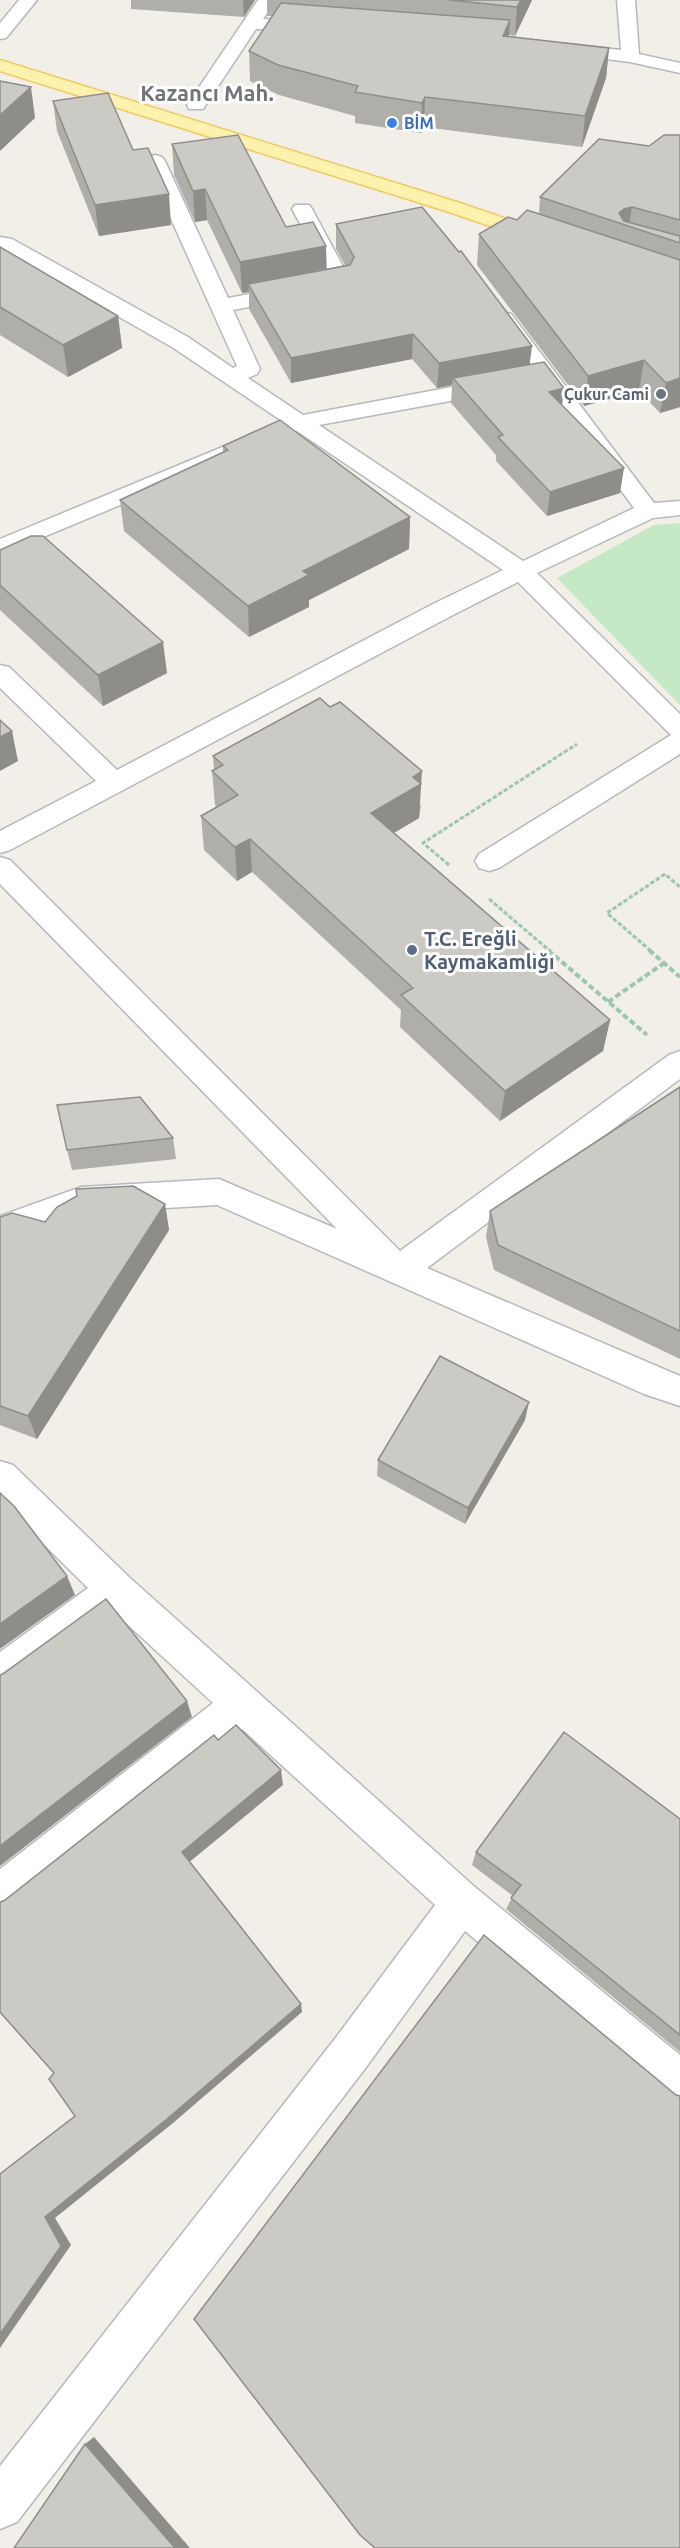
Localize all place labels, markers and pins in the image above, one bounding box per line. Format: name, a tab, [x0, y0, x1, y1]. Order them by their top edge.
place label: BİM	[404, 114, 434, 132]
marker: BİM	[385, 116, 399, 130]
place label: Çukur Cami	[564, 385, 649, 404]
marker: Çukur Cami	[654, 387, 668, 401]
place label: T.C. Ereğli Kaymakamlığı	[424, 927, 555, 973]
marker: T.C. Ereğli Kaymakamlığı	[405, 943, 419, 957]

